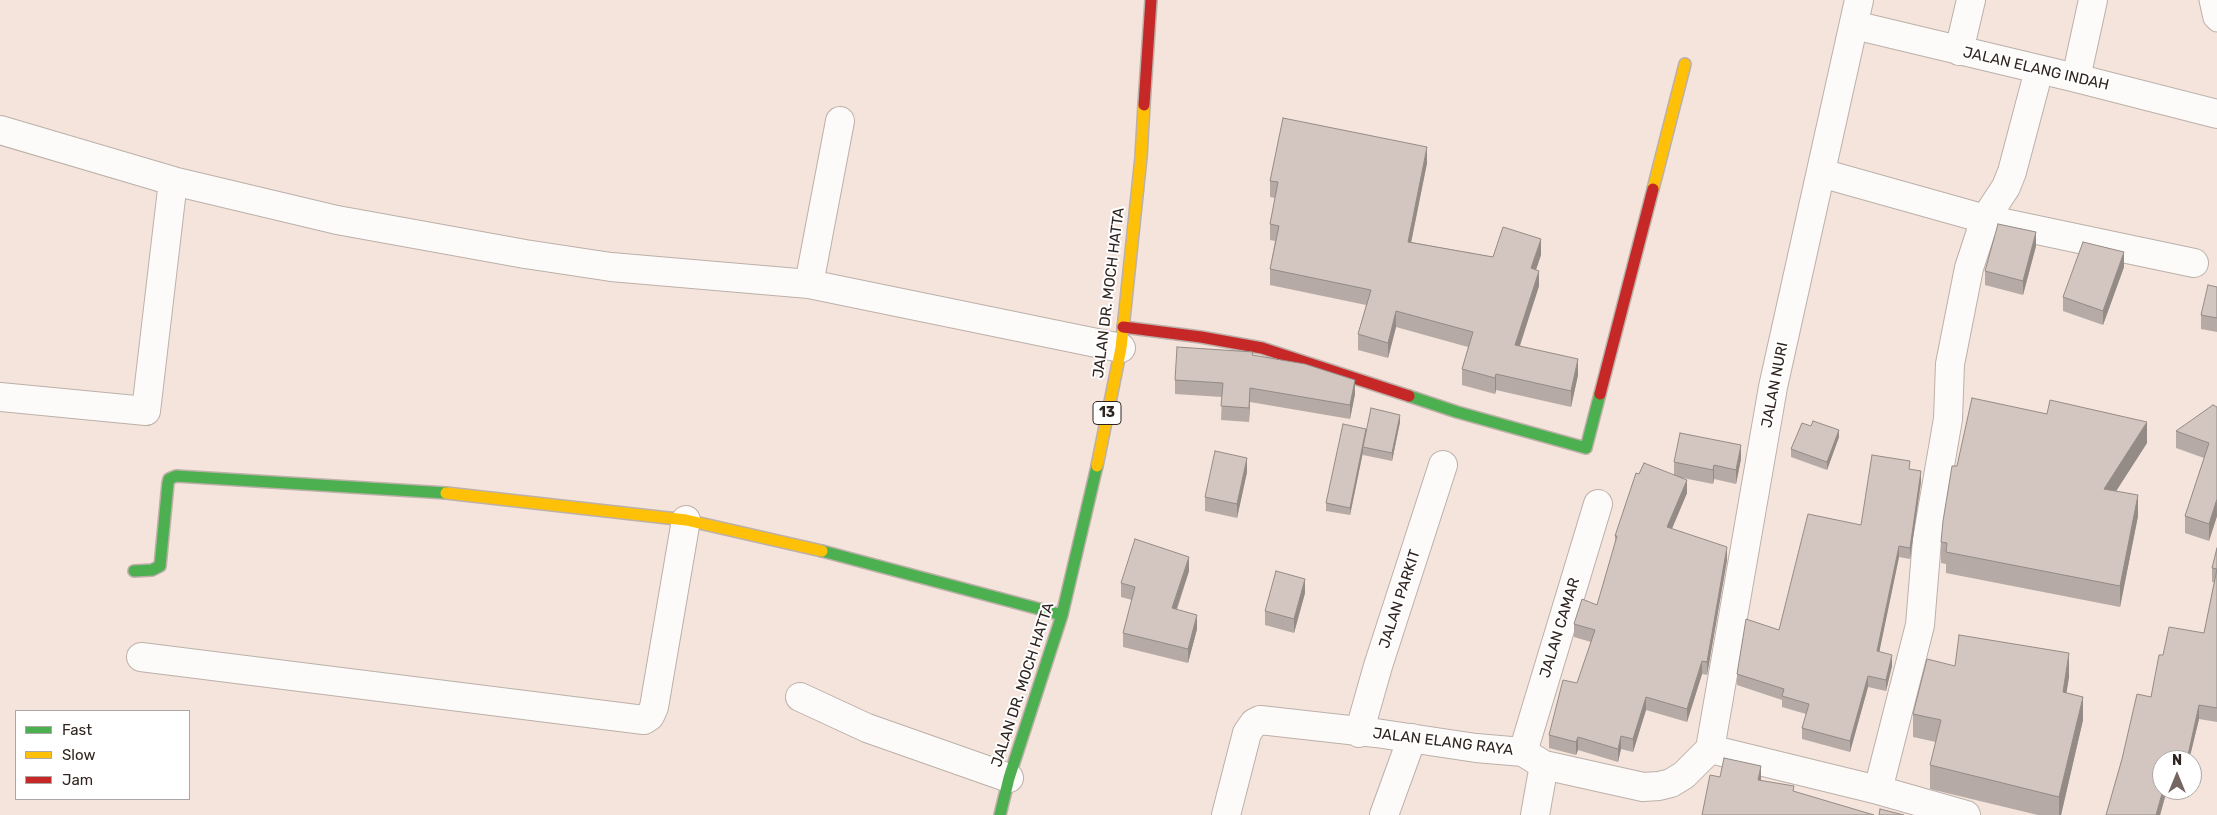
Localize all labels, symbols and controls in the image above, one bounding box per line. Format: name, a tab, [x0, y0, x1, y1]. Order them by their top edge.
street label: JALAN ELANG INDAH	[1961, 43, 2111, 95]
street label: JALAN DR. MOCH HATTA	[1090, 207, 1128, 379]
street label: JALAN NURI	[1758, 341, 1792, 429]
road number: 13	[1093, 402, 1121, 424]
street label: JALAN PARKIT	[1376, 547, 1424, 651]
street label: JALAN CAMAR	[1536, 576, 1584, 680]
street label: JALAN DR. MOCH HATTA	[988, 600, 1058, 770]
legend	[15, 710, 190, 800]
text: Fast	[62, 721, 92, 739]
street label: JALAN ELANG RAYA	[1372, 724, 1514, 760]
text: Slow	[62, 746, 95, 764]
north arrow	[2152, 750, 2202, 800]
text: N	[2172, 752, 2182, 769]
text: Jam	[62, 771, 93, 789]

